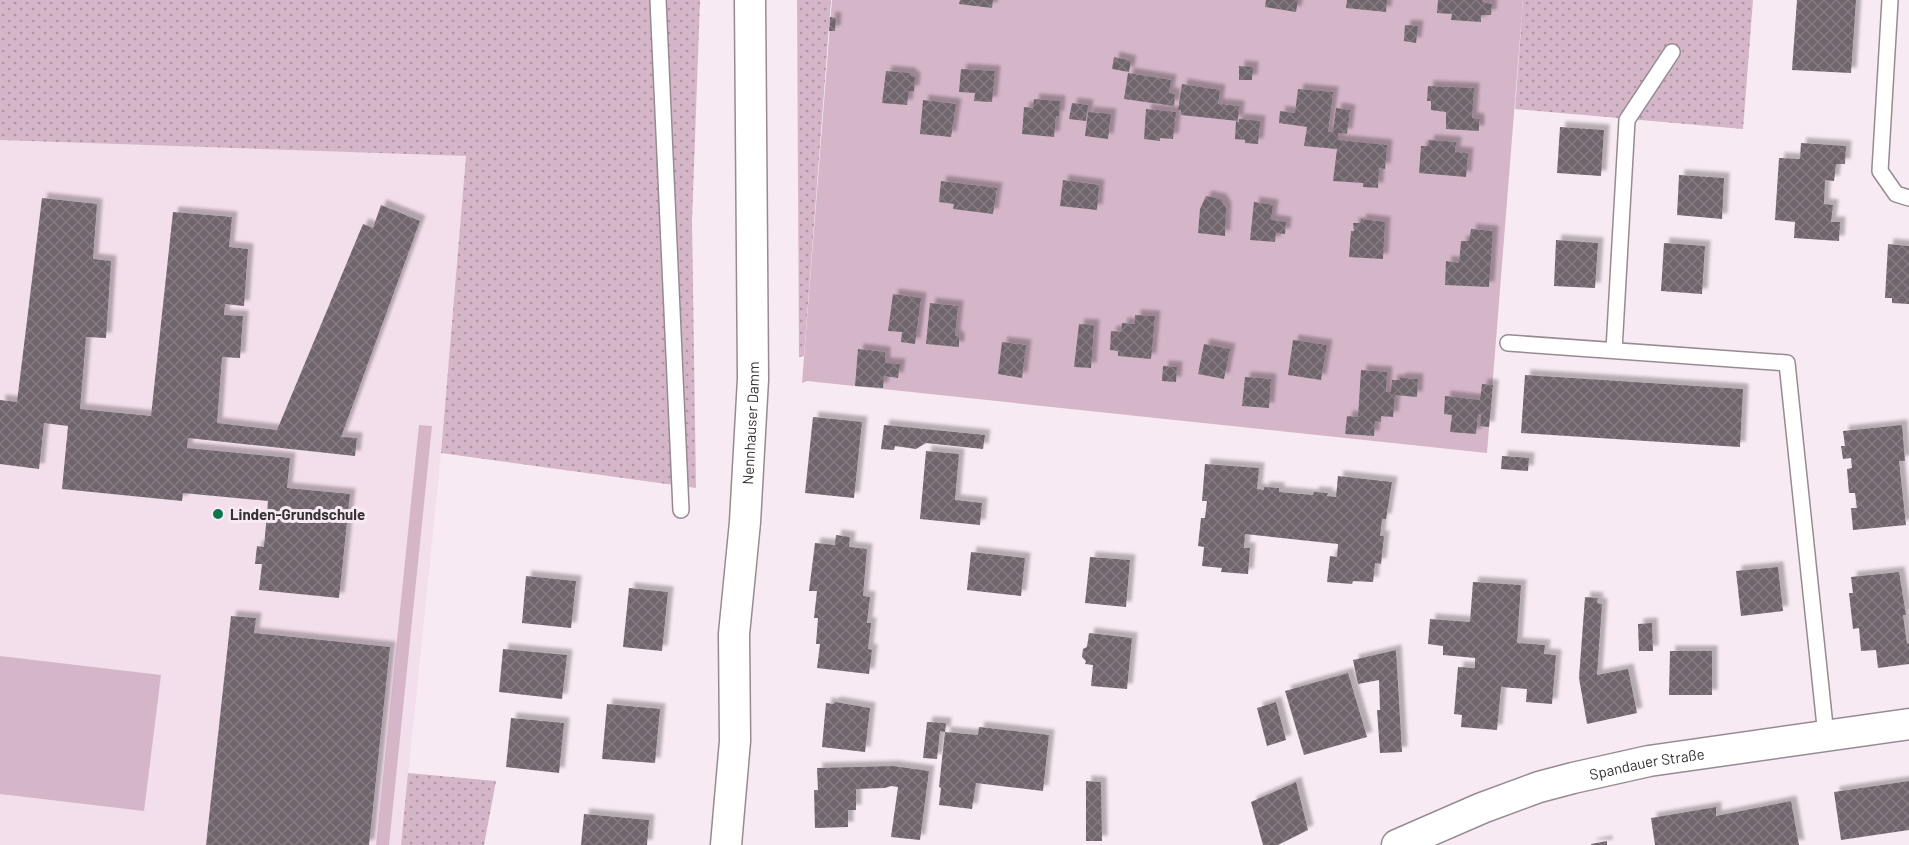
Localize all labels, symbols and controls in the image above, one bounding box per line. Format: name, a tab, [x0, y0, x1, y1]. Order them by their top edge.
street label: Nennhauser Damm	[738, 361, 762, 485]
place label: Linden-Grundschule	[230, 505, 365, 523]
marker: Linden-Grundschule	[211, 507, 225, 521]
street label: Spandauer Straße	[1588, 744, 1706, 783]

